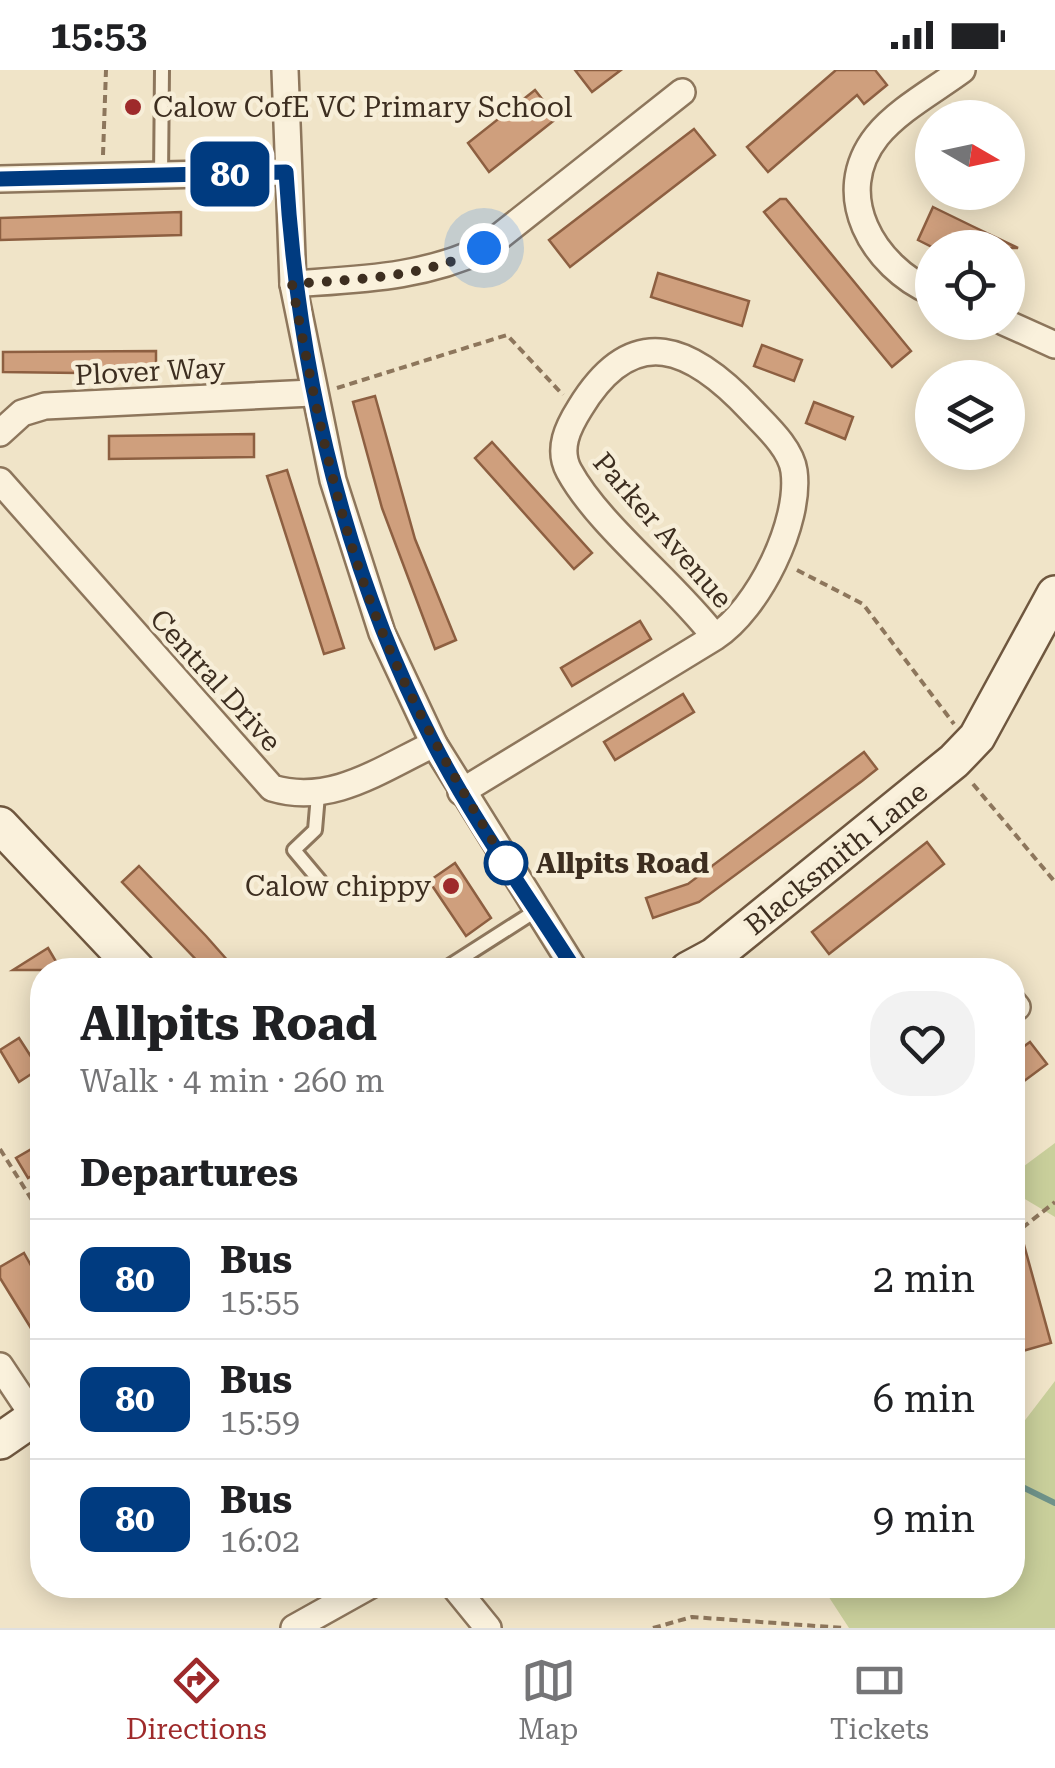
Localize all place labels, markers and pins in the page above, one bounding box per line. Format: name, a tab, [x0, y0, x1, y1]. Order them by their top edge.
place label: Calow CofE VC Primary School	[153, 91, 573, 124]
marker: Calow CofE VC Primary School	[122, 96, 144, 118]
marker: Allpits Road	[485, 842, 527, 884]
place label: Allpits Road	[536, 847, 710, 880]
place label: Calow chippy	[245, 870, 431, 903]
marker: Calow chippy	[440, 875, 462, 897]

